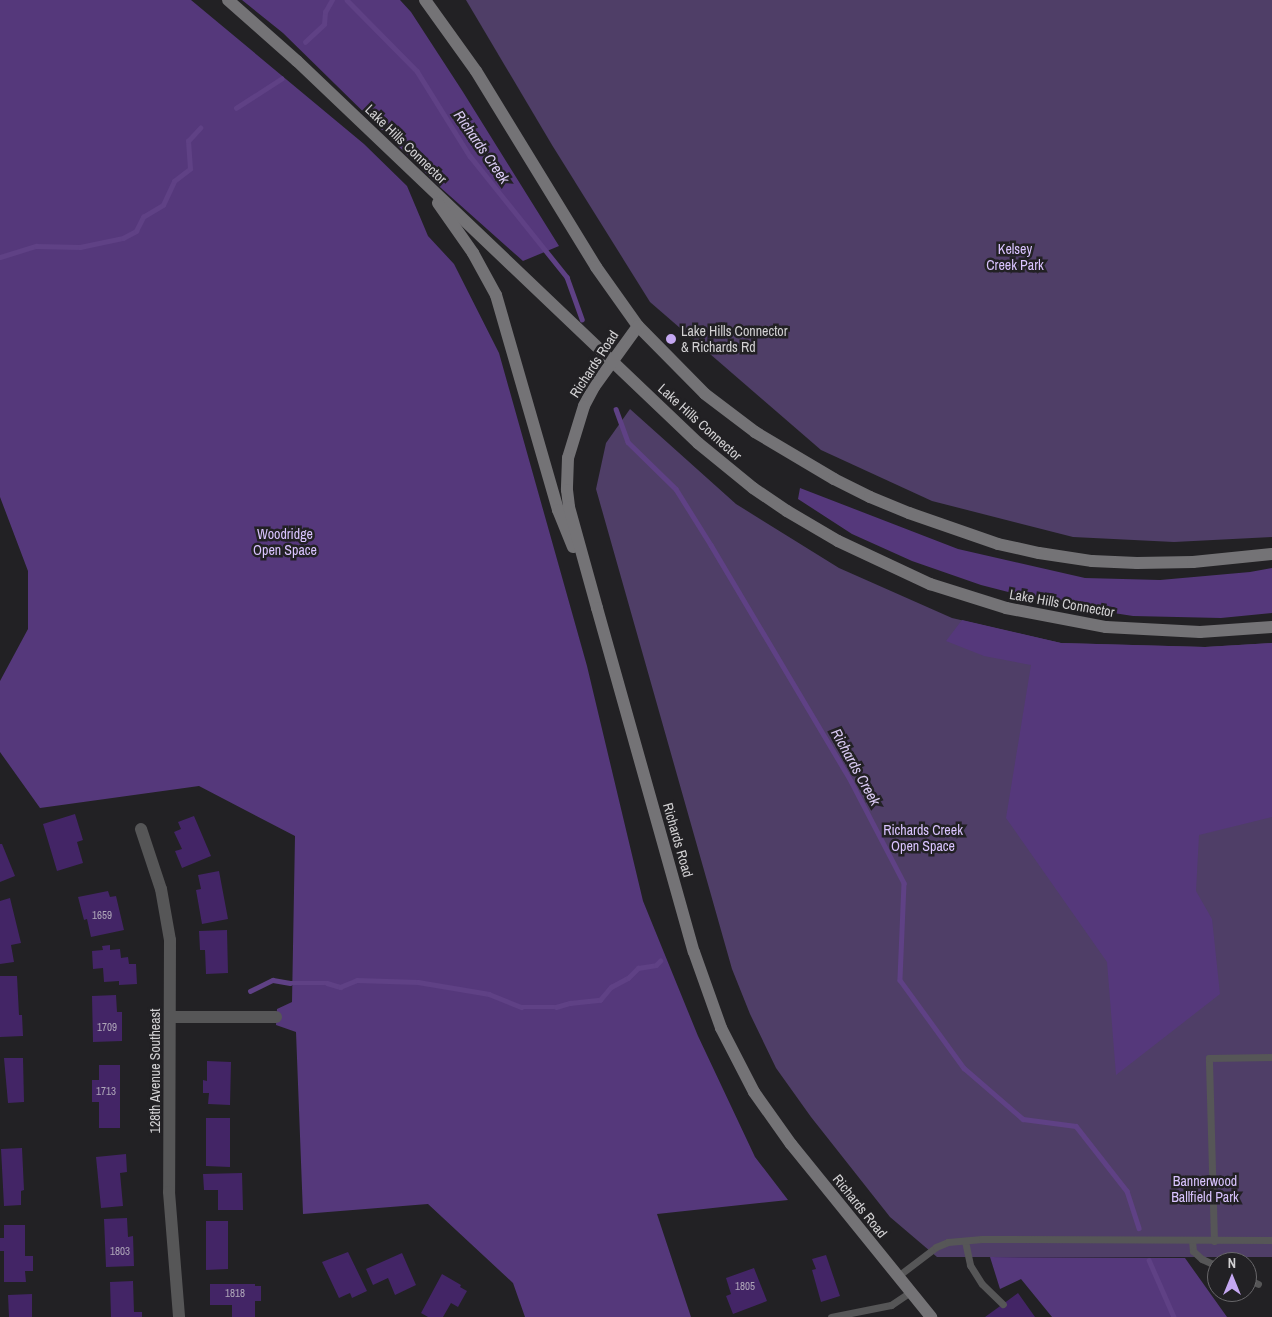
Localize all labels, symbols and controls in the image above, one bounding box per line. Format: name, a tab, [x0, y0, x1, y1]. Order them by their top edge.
street label: Lake Hills Connector	[362, 101, 450, 187]
water label: Richards Creek	[450, 107, 514, 187]
park label: Kelsey Creek Park	[986, 241, 1044, 274]
place label: Lake Hills Connector & Richards Rd	[681, 323, 788, 356]
street label: Richards Road	[566, 327, 622, 401]
marker: Lake Hills Connector & Richards Rd	[665, 333, 677, 345]
street label: Lake Hills Connector	[655, 380, 745, 464]
park label: Woodridge Open Space	[253, 526, 317, 558]
street label: Lake Hills Connector	[1008, 585, 1116, 621]
water label: Richards Creek	[827, 725, 885, 809]
street label: Richards Road	[659, 801, 697, 879]
park label: Richards Creek Open Space	[883, 822, 963, 854]
house number: 1659	[92, 908, 112, 922]
street label: 128th Avenue Southeast	[147, 1008, 163, 1134]
house number: 1709	[97, 1020, 117, 1034]
house number: 1713	[96, 1084, 116, 1098]
street label: Richards Road	[829, 1171, 891, 1241]
park label: Bannerwood Ballfield Park	[1171, 1173, 1239, 1206]
house number: 1803	[110, 1244, 130, 1258]
north arrow	[1207, 1252, 1257, 1302]
text: N	[1228, 1254, 1236, 1272]
house number: 1805	[735, 1279, 755, 1293]
house number: 1818	[225, 1286, 245, 1300]

